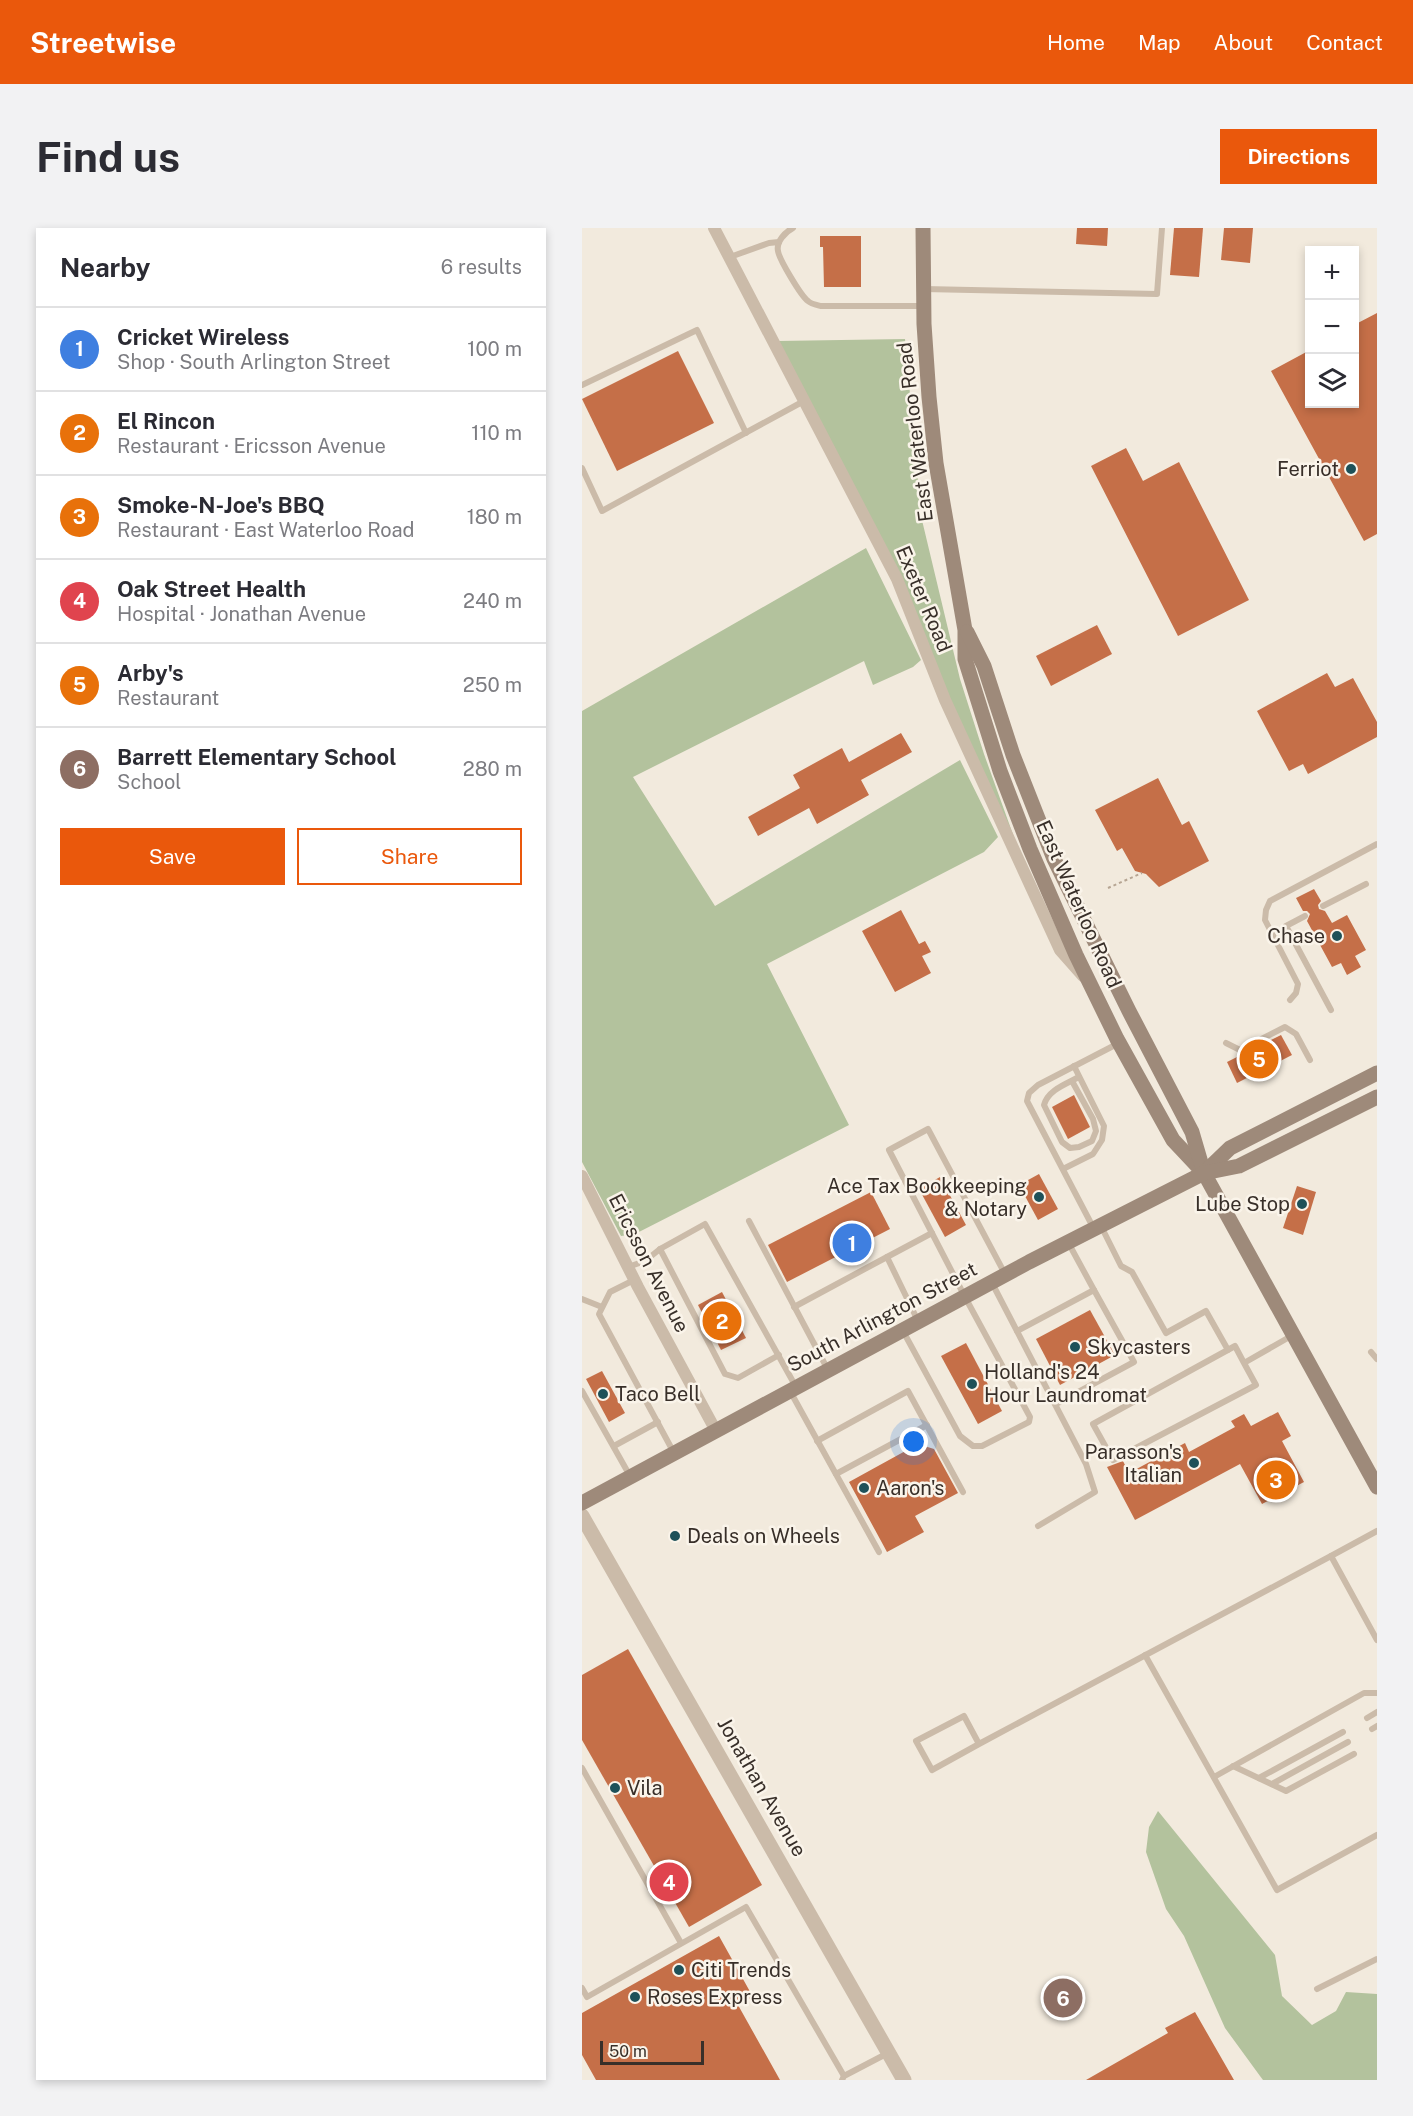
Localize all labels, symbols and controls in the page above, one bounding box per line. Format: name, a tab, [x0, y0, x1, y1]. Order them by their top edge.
text: Streetwise	[30, 26, 176, 59]
text: Home	[1047, 30, 1105, 55]
text: Map	[1138, 30, 1181, 55]
text: About	[1214, 30, 1273, 55]
text: Contact	[1306, 30, 1383, 55]
button: Directions	[1220, 129, 1377, 184]
text: Find us	[36, 132, 180, 181]
map controls	[1305, 246, 1359, 408]
button: +	[1305, 246, 1359, 300]
text: Nearby	[60, 252, 150, 283]
text: 6 results	[441, 255, 522, 279]
button: −	[1305, 300, 1359, 354]
text: Cricket Wireless	[117, 324, 289, 350]
text: 1	[75, 337, 84, 361]
text: 100 m	[467, 337, 522, 361]
street label: East Waterloo Road	[892, 341, 938, 523]
text: Shop · South Arlington Street	[117, 350, 390, 374]
button: layers	[1305, 354, 1359, 408]
text: El Rincon	[117, 408, 215, 434]
text: 2	[73, 421, 86, 445]
text: 110 m	[471, 421, 522, 445]
text: Restaurant · Ericsson Avenue	[117, 434, 386, 458]
place label: Ferriot	[1277, 457, 1339, 481]
marker: Ferriot	[1344, 462, 1358, 476]
text: Smoke-N-Joe's BBQ	[117, 492, 325, 518]
text: 3	[73, 505, 86, 529]
text: 180 m	[467, 505, 522, 529]
text: Restaurant · East Waterloo Road	[117, 518, 415, 542]
street label: Exeter Road	[891, 542, 957, 656]
text: Oak Street Health	[117, 576, 306, 602]
text: 4	[73, 589, 86, 613]
text: 240 m	[463, 589, 522, 613]
text: Hospital · Jonathan Avenue	[117, 602, 366, 626]
text: Arby's	[117, 660, 183, 686]
text: 5	[73, 673, 86, 697]
text: 250 m	[463, 673, 522, 697]
text: Restaurant	[117, 686, 219, 710]
text: Barrett Elementary School	[117, 744, 396, 770]
text: 6	[73, 757, 86, 781]
text: 280 m	[463, 757, 522, 781]
text: School	[117, 770, 181, 794]
street label: East Waterloo Road	[1031, 816, 1127, 992]
button: Save	[60, 828, 285, 885]
button: Share	[297, 828, 522, 885]
place label: Chase	[1267, 924, 1325, 948]
marker: Chase	[1330, 929, 1344, 943]
pin: 5	[1240, 1036, 1278, 1082]
place label: Ace Tax Bookkeeping & Notary	[827, 1174, 1027, 1221]
street label: Ericsson Avenue	[604, 1190, 694, 1336]
marker: Ace Tax Bookkeeping & Notary	[1032, 1190, 1046, 1204]
place label: Lube Stop	[1195, 1192, 1290, 1216]
marker: Lube Stop	[1295, 1197, 1309, 1211]
pin: 1	[832, 1220, 872, 1266]
street label: South Arlington Street	[783, 1257, 981, 1377]
pin: 2	[702, 1298, 742, 1344]
place label: Skycasters	[1087, 1335, 1191, 1359]
marker: Skycasters	[1068, 1340, 1082, 1354]
place label: Holland's 24 Hour Laundromat	[984, 1360, 1147, 1407]
marker: Holland's 24 Hour Laundromat	[965, 1377, 979, 1391]
place label: Taco Bell	[615, 1382, 700, 1406]
marker: Taco Bell	[596, 1387, 610, 1401]
your location	[899, 1427, 928, 1456]
place label: Parasson's Italian	[1084, 1440, 1182, 1487]
marker: Parasson's Italian	[1187, 1456, 1201, 1470]
pin: 3	[1256, 1458, 1296, 1502]
place label: Aaron's	[876, 1476, 944, 1500]
marker: Aaron's	[857, 1481, 871, 1495]
place label: Deals on Wheels	[687, 1524, 840, 1548]
marker: Deals on Wheels	[668, 1529, 682, 1543]
street label: Jonathan Avenue	[712, 1713, 812, 1861]
place label: Vila	[627, 1776, 663, 1800]
marker: Vila	[608, 1781, 622, 1795]
pin: 4	[650, 1860, 688, 1904]
place label: Citi Trends	[691, 1958, 791, 1982]
marker: Citi Trends	[672, 1963, 686, 1977]
pin: 6	[1044, 1976, 1082, 2020]
place label: Roses Express	[647, 1985, 782, 2009]
marker: Roses Express	[628, 1990, 642, 2004]
scale bar	[600, 2038, 704, 2066]
text: 50 m	[609, 2042, 647, 2061]

